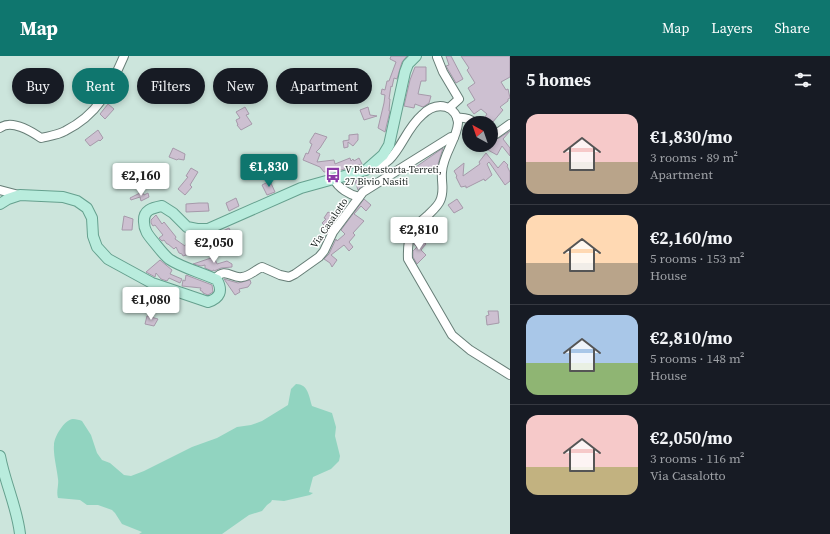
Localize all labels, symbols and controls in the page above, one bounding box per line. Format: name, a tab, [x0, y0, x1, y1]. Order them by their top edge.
text: Map	[20, 15, 58, 41]
text: Map	[662, 18, 689, 38]
text: Layers	[711, 18, 753, 38]
text: Share	[775, 18, 810, 38]
chip: Buy	[12, 68, 64, 104]
chip: Rent	[72, 68, 129, 104]
chip: Filters	[137, 68, 205, 104]
chip: New	[213, 68, 268, 104]
chip: Apartment	[276, 68, 372, 104]
text: 5 homes	[526, 68, 591, 92]
icon: filters	[792, 69, 814, 91]
north arrow	[462, 116, 498, 152]
map controls	[462, 116, 498, 152]
text: €1,830/mo	[650, 125, 732, 149]
icon: home	[558, 130, 606, 178]
text: 3 rooms · 89 m²	[650, 149, 738, 166]
pin: €1,830	[236, 154, 302, 188]
text: €1,830	[249, 158, 289, 175]
pin: €2,160	[108, 163, 174, 197]
place label: V Pietrastorta-Terreti, 27 Bivio Nasiti	[345, 163, 442, 188]
bus stop icon: V Pietrastorta-Terreti, 27 Bivio Nasiti	[324, 166, 342, 184]
text: Apartment	[650, 166, 713, 183]
text: €2,160	[121, 167, 161, 184]
street label: Via Casalotto	[307, 195, 351, 251]
pin: €2,810	[386, 217, 452, 251]
text: €2,810	[399, 221, 439, 238]
text: €2,160/mo	[650, 226, 732, 250]
pin: €2,050	[181, 230, 247, 264]
icon: home	[558, 231, 606, 279]
text: €2,050	[194, 234, 234, 251]
text: 5 rooms · 153 m²	[650, 250, 745, 267]
text: House	[650, 267, 687, 284]
pin: €1,080	[118, 287, 184, 321]
text: €1,080	[131, 291, 171, 308]
text: €2,810/mo	[650, 326, 732, 350]
icon: home	[558, 331, 606, 379]
text: 5 rooms · 148 m²	[650, 350, 745, 367]
text: House	[650, 367, 687, 384]
text: €2,050/mo	[650, 426, 732, 450]
icon: home	[558, 431, 606, 479]
text: 3 rooms · 116 m²	[650, 450, 745, 467]
text: Via Casalotto	[650, 467, 726, 484]

